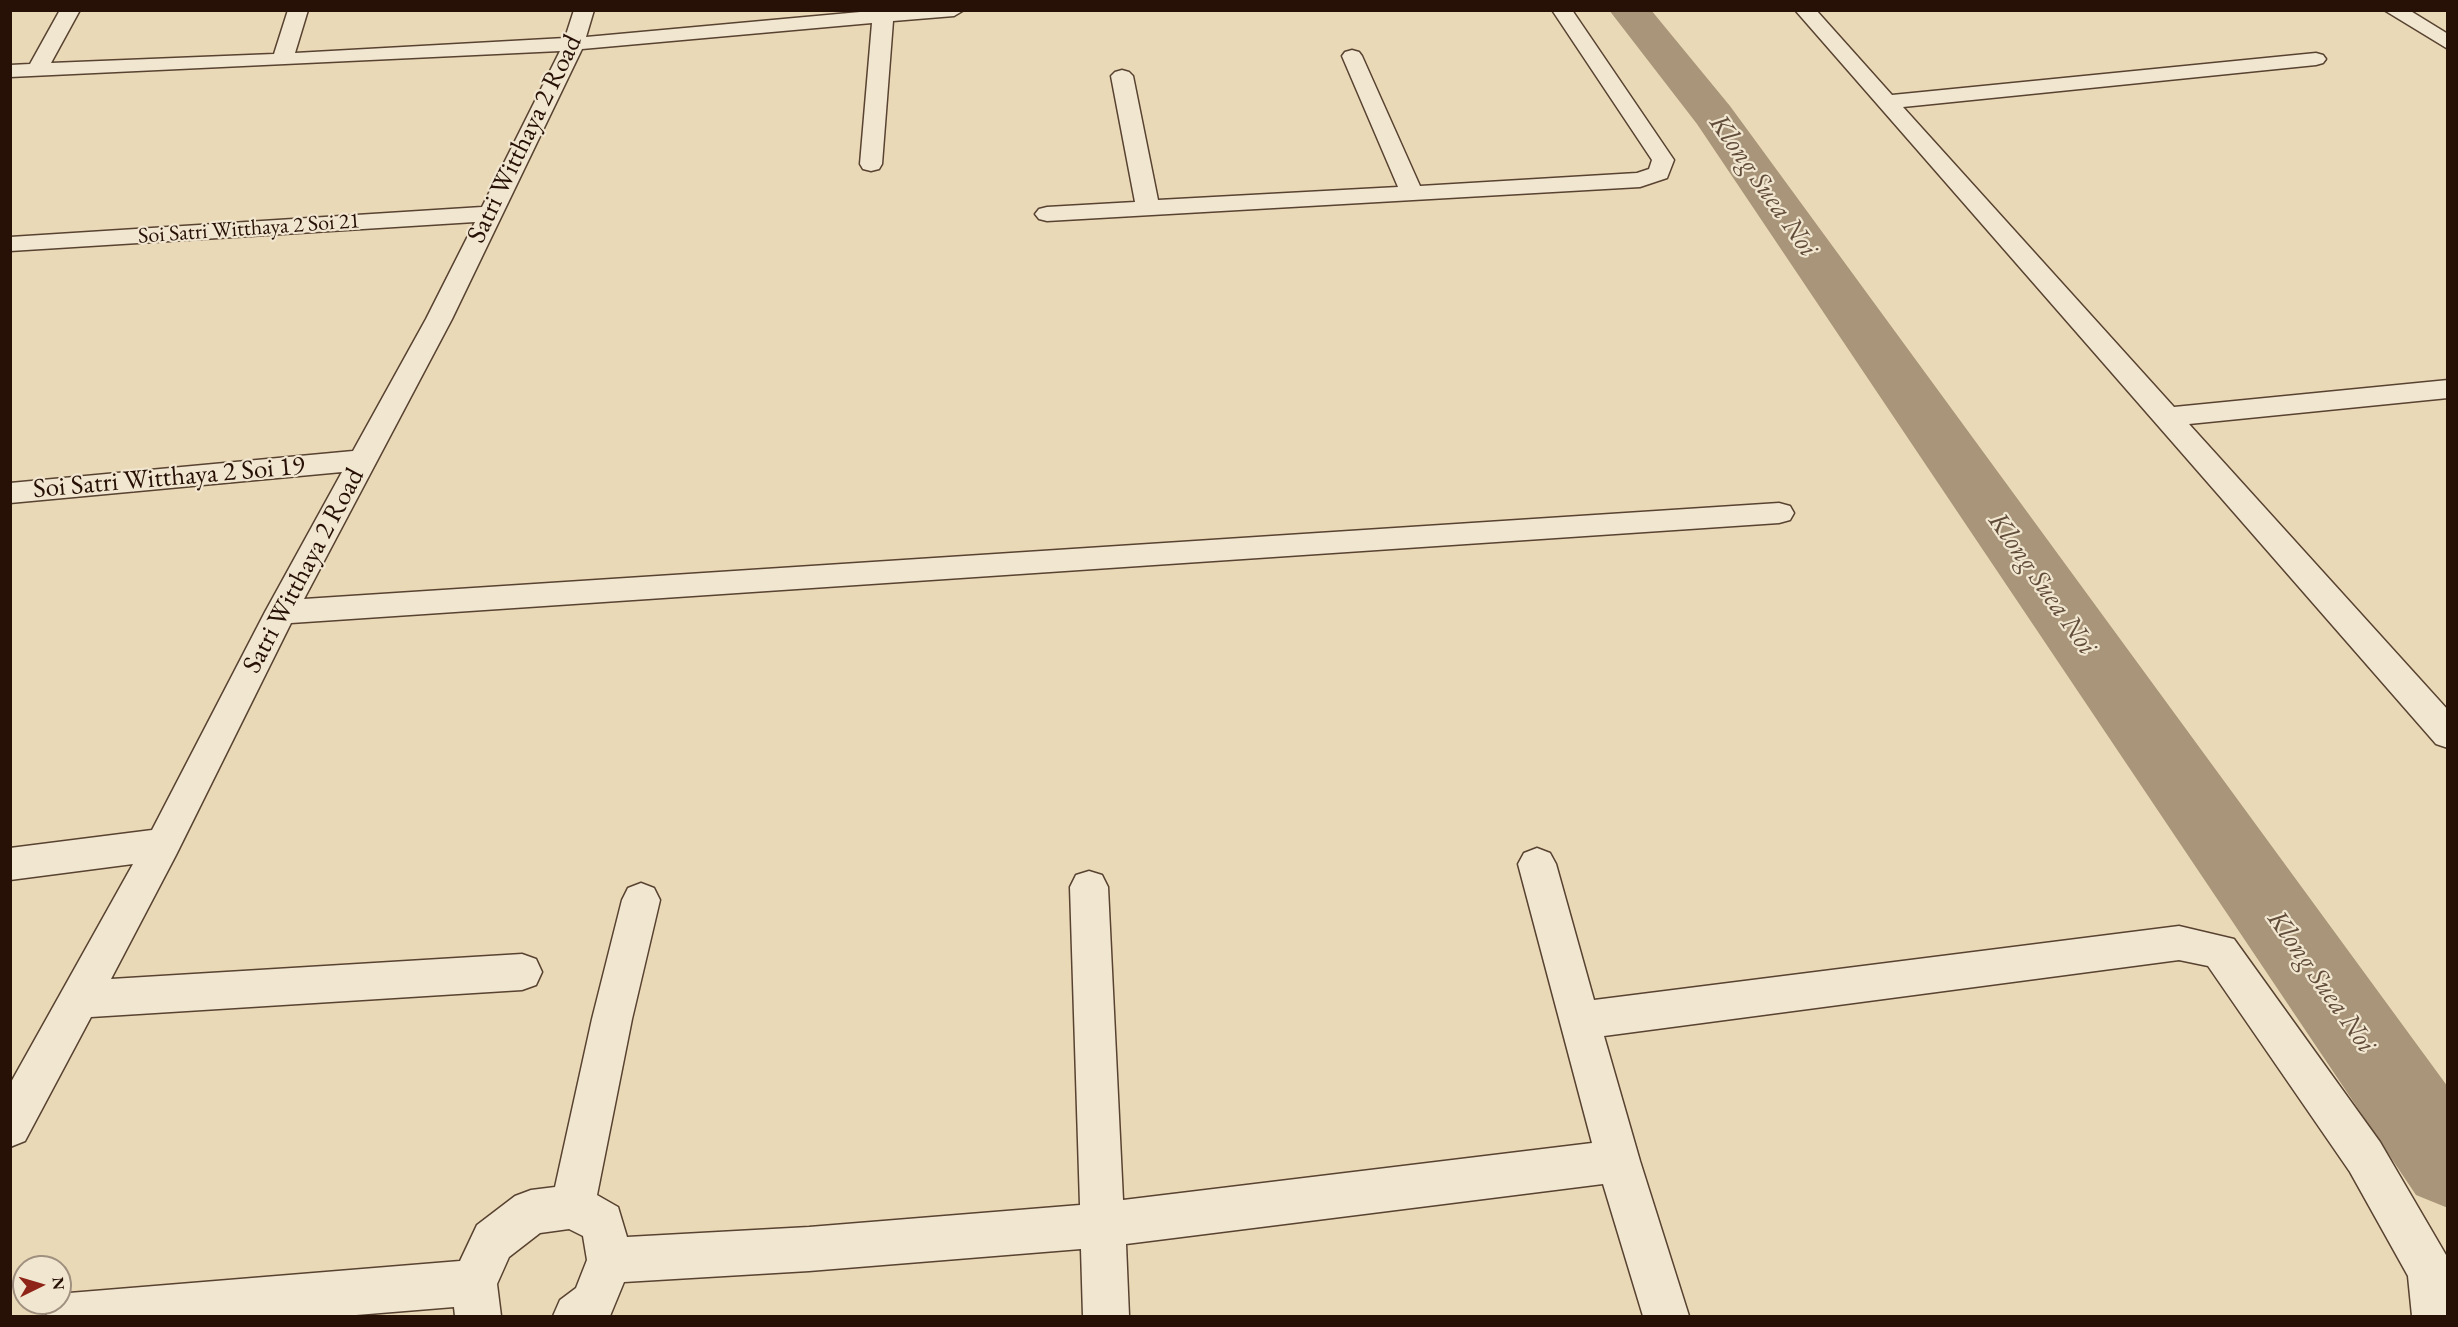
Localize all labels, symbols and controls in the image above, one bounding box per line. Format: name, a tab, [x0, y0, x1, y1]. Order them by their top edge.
street label: Satri Witthaya 2 Road	[461, 30, 589, 248]
water label: Klong Suea Noi	[1702, 108, 1824, 264]
street label: Soi Satri Witthaya 2 Soi 21	[137, 208, 361, 250]
street label: Soi Satri Witthaya 2 Soi 19	[32, 450, 306, 506]
street label: Satri Witthaya 2 Road	[236, 463, 372, 679]
water label: Klong Suea Noi	[1981, 506, 2103, 662]
water label: Klong Suea Noi	[2260, 904, 2382, 1060]
north arrow	[12, 1255, 72, 1315]
text: N	[47, 1276, 69, 1291]

